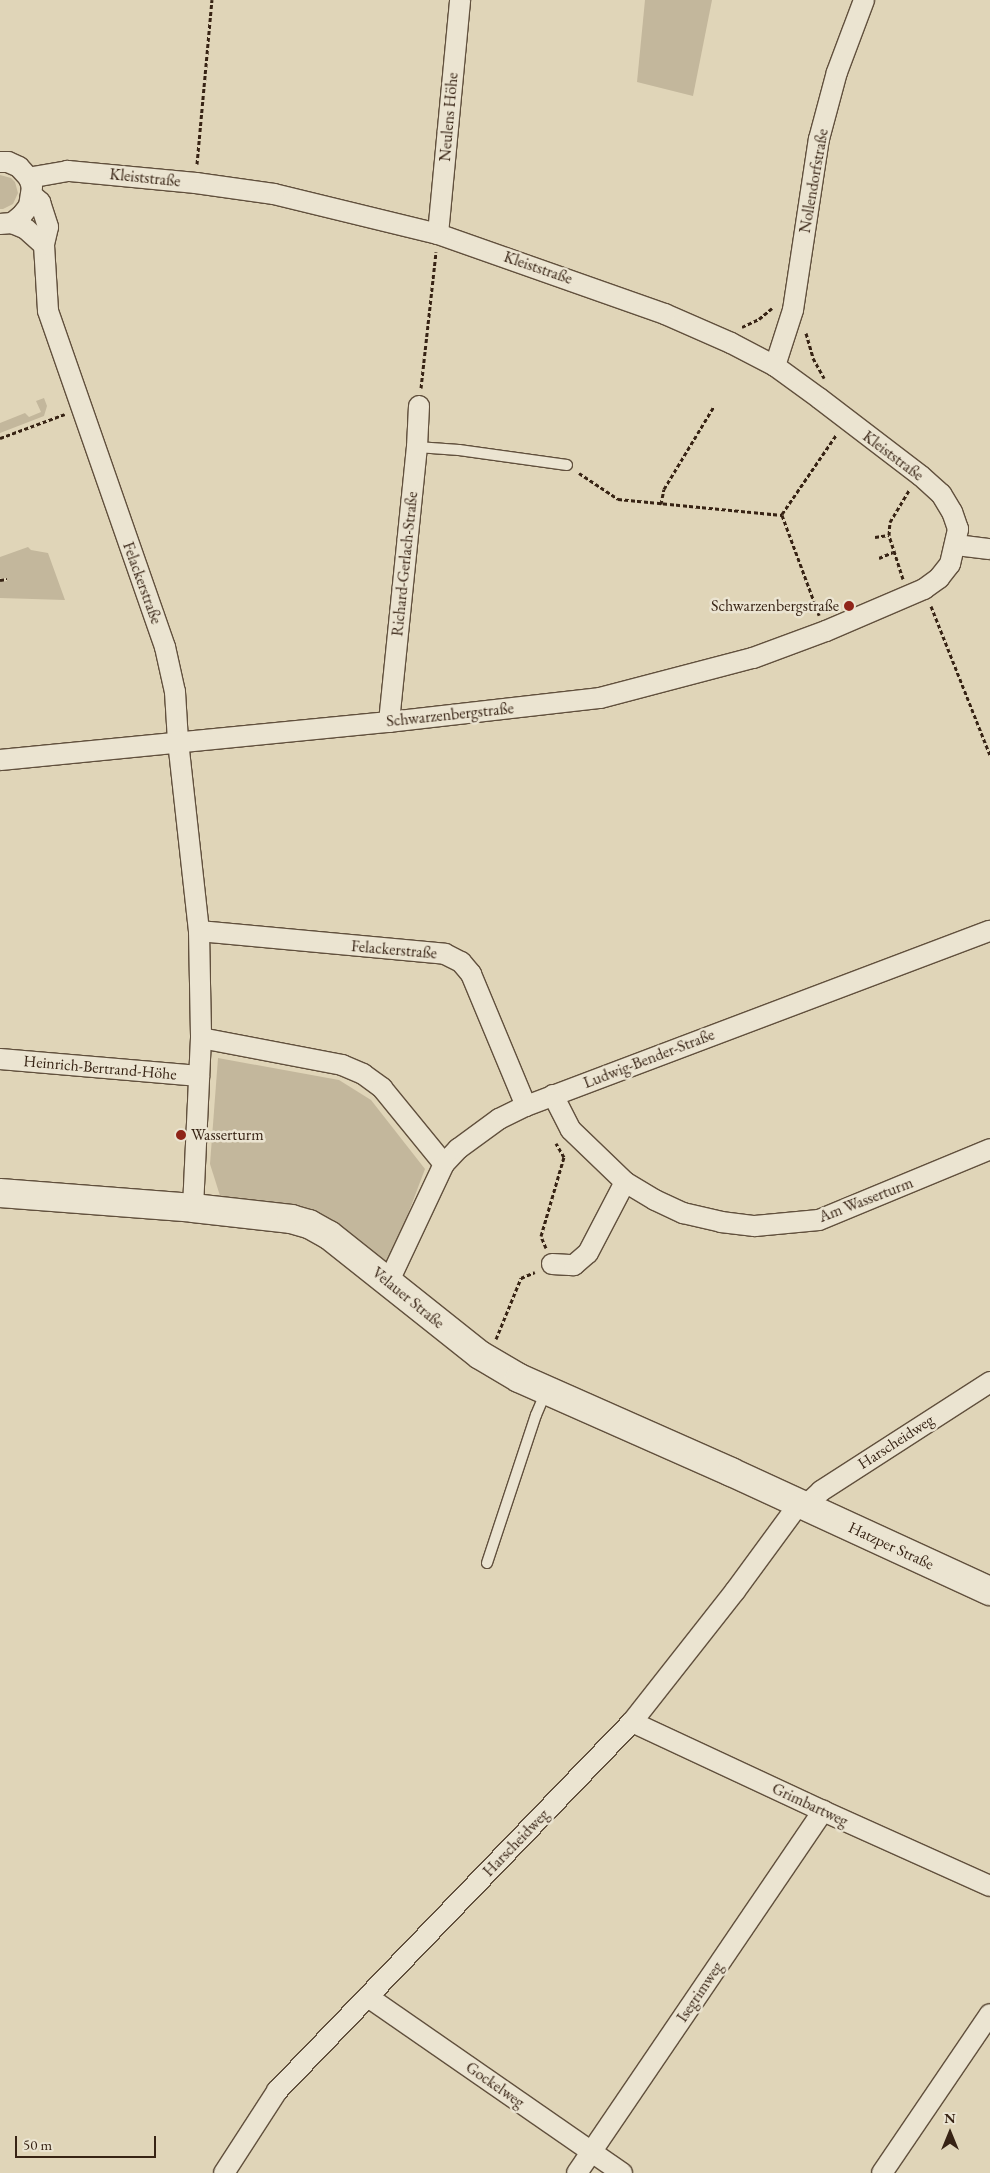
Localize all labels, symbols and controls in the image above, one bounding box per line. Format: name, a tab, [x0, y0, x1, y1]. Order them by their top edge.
street label: Neulens Höhe	[436, 72, 462, 162]
street label: Nollendorfstraße	[795, 127, 833, 235]
street label: Kleiststraße	[109, 165, 181, 191]
street label: Kleiststraße	[501, 247, 575, 289]
street label: Kleiststraße	[859, 427, 927, 485]
street label: Richard-Gerlach-Straße	[388, 491, 422, 637]
street label: Felackerstraße	[118, 539, 166, 627]
place label: Schwarzenbergstraße	[711, 596, 839, 616]
marker: Schwarzenbergstraße	[843, 600, 855, 612]
street label: Schwarzenbergstraße	[385, 699, 515, 731]
street label: Felackerstraße	[350, 937, 438, 963]
street label: Ludwig-Bender-Straße	[581, 1025, 717, 1093]
street label: Heinrich-Bertrand-Höhe	[23, 1052, 177, 1084]
place label: Wasserturm	[191, 1125, 264, 1145]
marker: Wasserturm	[175, 1129, 187, 1141]
street label: Am Wasserturm	[816, 1173, 916, 1227]
street label: Velauer Straße	[368, 1263, 448, 1333]
street label: Harscheidweg	[854, 1410, 938, 1474]
street label: Hatzper Straße	[845, 1518, 937, 1574]
street label: Grimbartweg	[769, 1779, 851, 1831]
street label: Harscheidweg	[479, 1805, 553, 1881]
street label: Isegrimweg	[673, 1958, 727, 2026]
street label: Gockelweg	[462, 2058, 528, 2112]
north arrow	[925, 2108, 975, 2158]
text: N	[944, 2109, 956, 2127]
scale bar	[18, 2126, 159, 2158]
text: 50 m	[23, 2135, 52, 2154]

